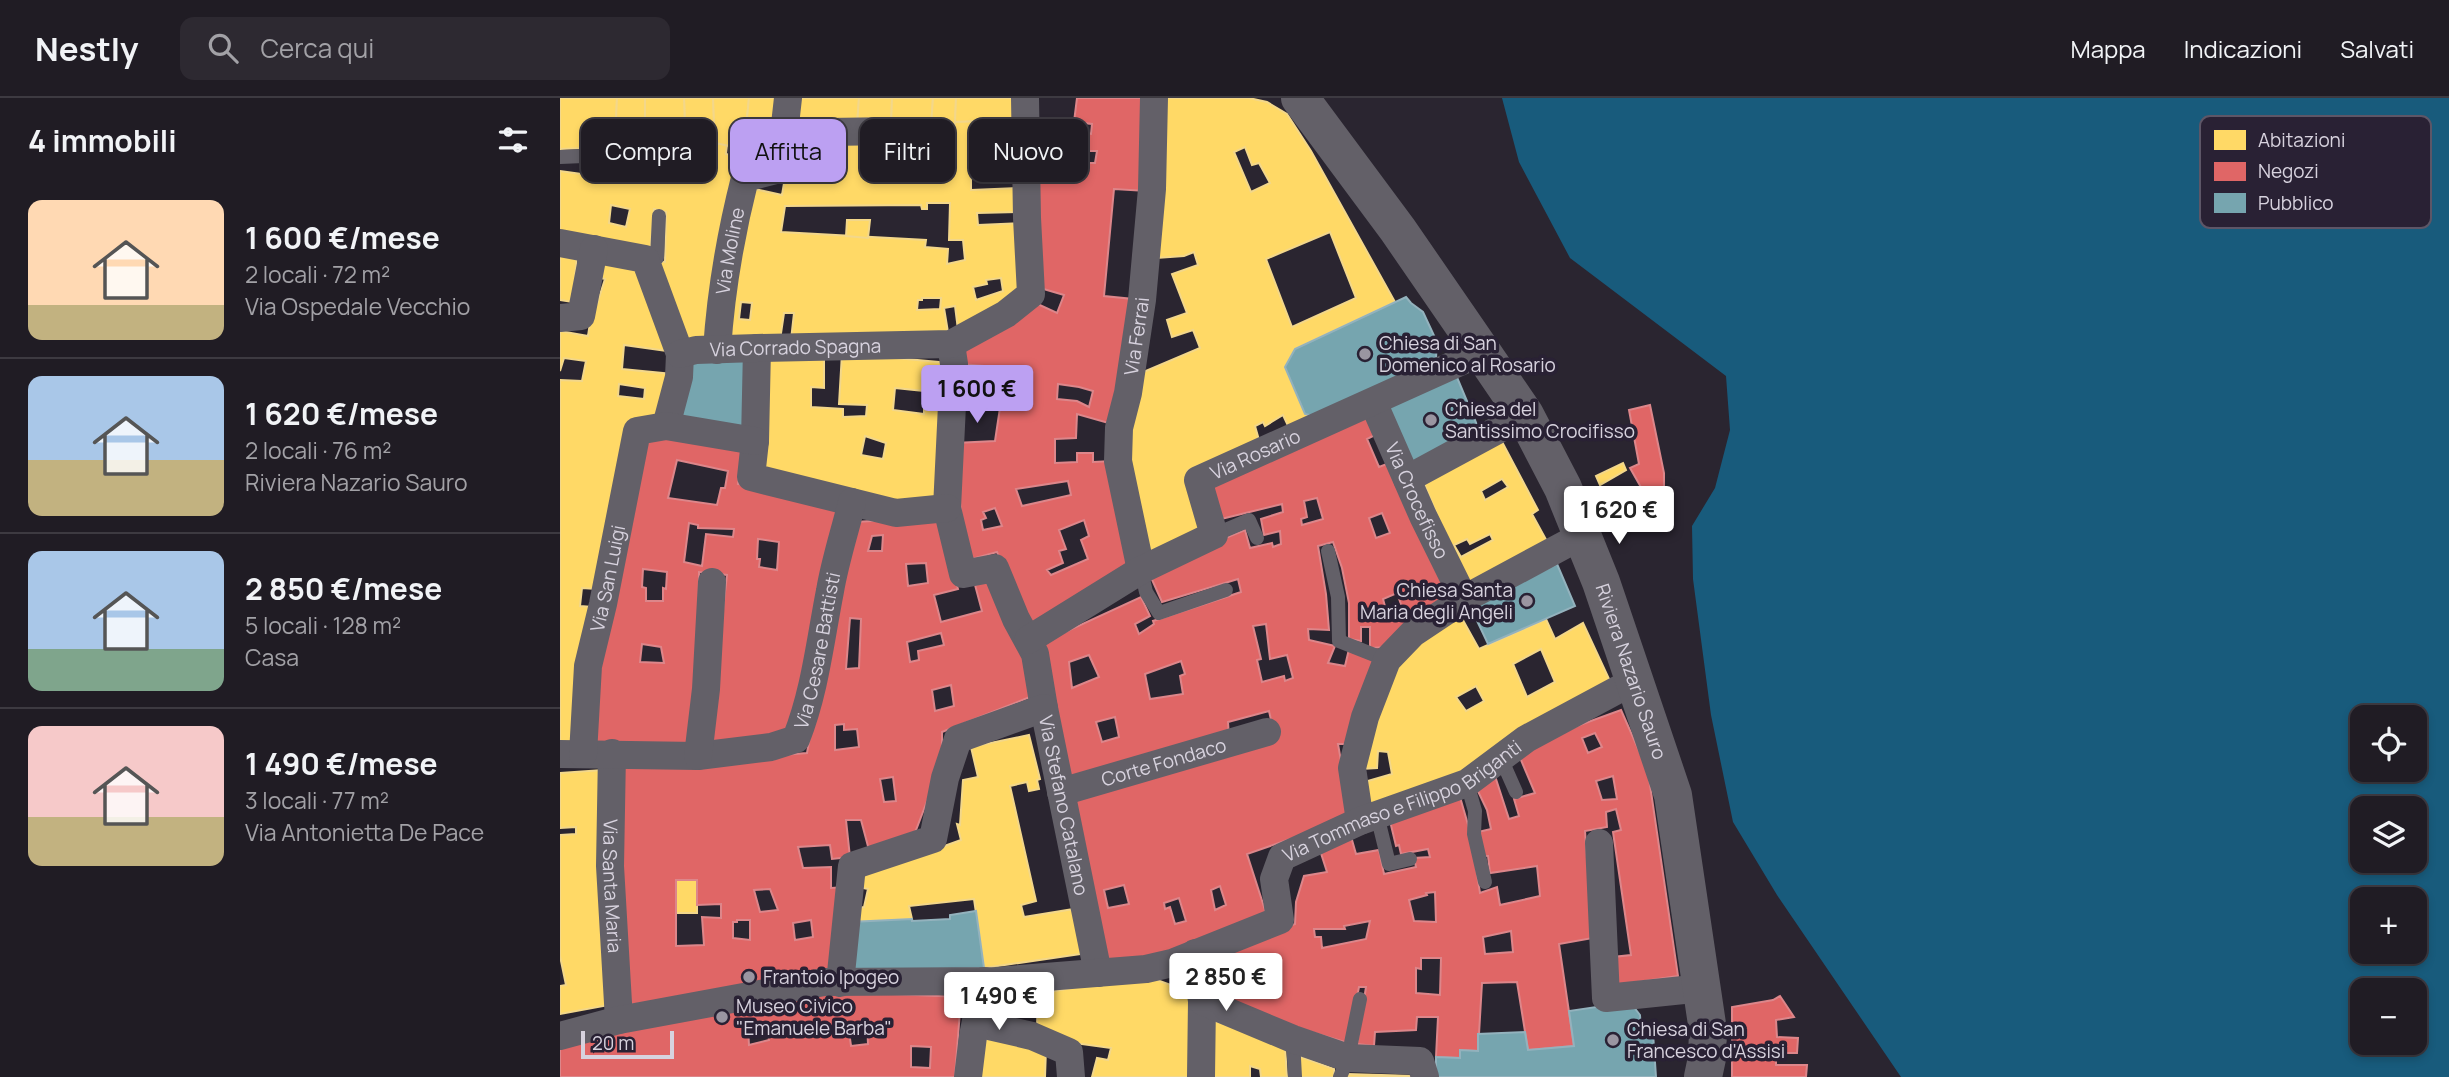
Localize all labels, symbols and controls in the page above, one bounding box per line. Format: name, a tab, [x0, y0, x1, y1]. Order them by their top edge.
search box	[180, 17, 670, 80]
text: Nestly	[35, 26, 138, 71]
icon: search	[204, 29, 242, 67]
text: Cerca qui	[260, 30, 374, 66]
text: Mappa	[2070, 32, 2146, 65]
text: Indicazioni	[2184, 32, 2302, 65]
text: Salvati	[2340, 32, 2414, 65]
legend	[2200, 116, 2431, 228]
chip: Compra	[581, 119, 716, 182]
chip: Affitta	[730, 119, 846, 182]
chip: Filtri	[860, 119, 955, 182]
chip: Nuovo	[969, 119, 1088, 182]
text: 4 immobili	[28, 120, 177, 161]
icon: filters	[494, 121, 532, 159]
text: Abitazioni	[2258, 127, 2345, 153]
text: Negozi	[2258, 158, 2319, 184]
text: Pubblico	[2258, 190, 2334, 216]
street label: Via Moline	[709, 205, 751, 296]
text: 1 600 €/mese	[245, 217, 440, 258]
icon: home	[84, 228, 168, 312]
text: 2 locali · 72 m²	[245, 258, 390, 290]
text: Via Ospedale Vecchio	[245, 290, 470, 322]
street label: Via Ferrai	[1118, 296, 1155, 377]
place label: Chiesa di San Domenico al Rosario	[1379, 330, 1556, 378]
street label: Via Corrado Spagna	[709, 332, 882, 363]
marker: Chiesa di San Domenico al Rosario	[1357, 346, 1373, 362]
pin: 1 600 €	[912, 366, 1042, 425]
text: 1 600 €	[937, 372, 1017, 404]
text: 1 620 €/mese	[245, 393, 438, 434]
place label: Chiesa del Santissimo Crocifisso	[1445, 396, 1635, 444]
icon: home	[84, 404, 168, 488]
marker: Chiesa del Santissimo Crocifisso	[1423, 412, 1439, 428]
street label: Via Rosario	[1206, 423, 1304, 486]
text: 2 locali · 76 m²	[245, 434, 391, 466]
street label: Via Crocefisso	[1379, 438, 1455, 563]
text: Riviera Nazario Sauro	[245, 466, 468, 498]
pin: 1 620 €	[1554, 486, 1684, 546]
text: 1 620 €	[1580, 493, 1658, 525]
street label: Via San Luigi	[584, 523, 631, 634]
text: 2 850 €/mese	[245, 568, 442, 609]
street label: Via Cesare Battisti	[788, 570, 846, 732]
place label: Chiesa Santa Maria degli Angeli	[1360, 577, 1513, 625]
icon: home	[84, 579, 168, 663]
street label: Riviera Nazario Sauro	[1589, 580, 1673, 763]
marker: Chiesa Santa Maria degli Angeli	[1519, 593, 1535, 609]
text: 5 locali · 128 m²	[245, 609, 401, 641]
text: Casa	[245, 641, 299, 673]
map controls	[2350, 705, 2427, 1055]
button: locate	[2350, 705, 2427, 782]
street label: Via Stefano Catalano	[1033, 713, 1095, 898]
street label: Corte Fondaco	[1098, 732, 1229, 793]
street label: Via Tommaso e Filippo Briganti	[1278, 734, 1527, 868]
text: 1 490 €/mese	[245, 743, 438, 784]
icon: home	[84, 754, 168, 838]
text: 3 locali · 77 m²	[245, 784, 389, 816]
button: layers	[2350, 796, 2427, 873]
text: Via Antonietta De Pace	[245, 816, 484, 848]
street label: Via Santa Maria	[597, 819, 628, 954]
button: +	[2350, 887, 2427, 964]
pin: 2 850 €	[1161, 954, 1291, 1013]
text: 2 850 €	[1185, 960, 1267, 992]
place label: Frantoio Ipogeo	[763, 964, 899, 990]
marker: Frantoio Ipogeo	[741, 969, 757, 985]
pin: 1 490 €	[934, 972, 1064, 1032]
button: −	[2350, 978, 2427, 1055]
text: 1 490 €	[960, 979, 1038, 1011]
place label: Museo Civico "Emanuele Barba"	[736, 993, 892, 1041]
marker: Museo Civico "Emanuele Barba"	[714, 1009, 730, 1025]
place label: Chiesa di San Francesco d'Assisi	[1627, 1016, 1785, 1064]
scale bar	[581, 1028, 674, 1060]
text: 20 m	[592, 1030, 634, 1056]
marker: Chiesa di San Francesco d'Assisi	[1605, 1032, 1621, 1048]

